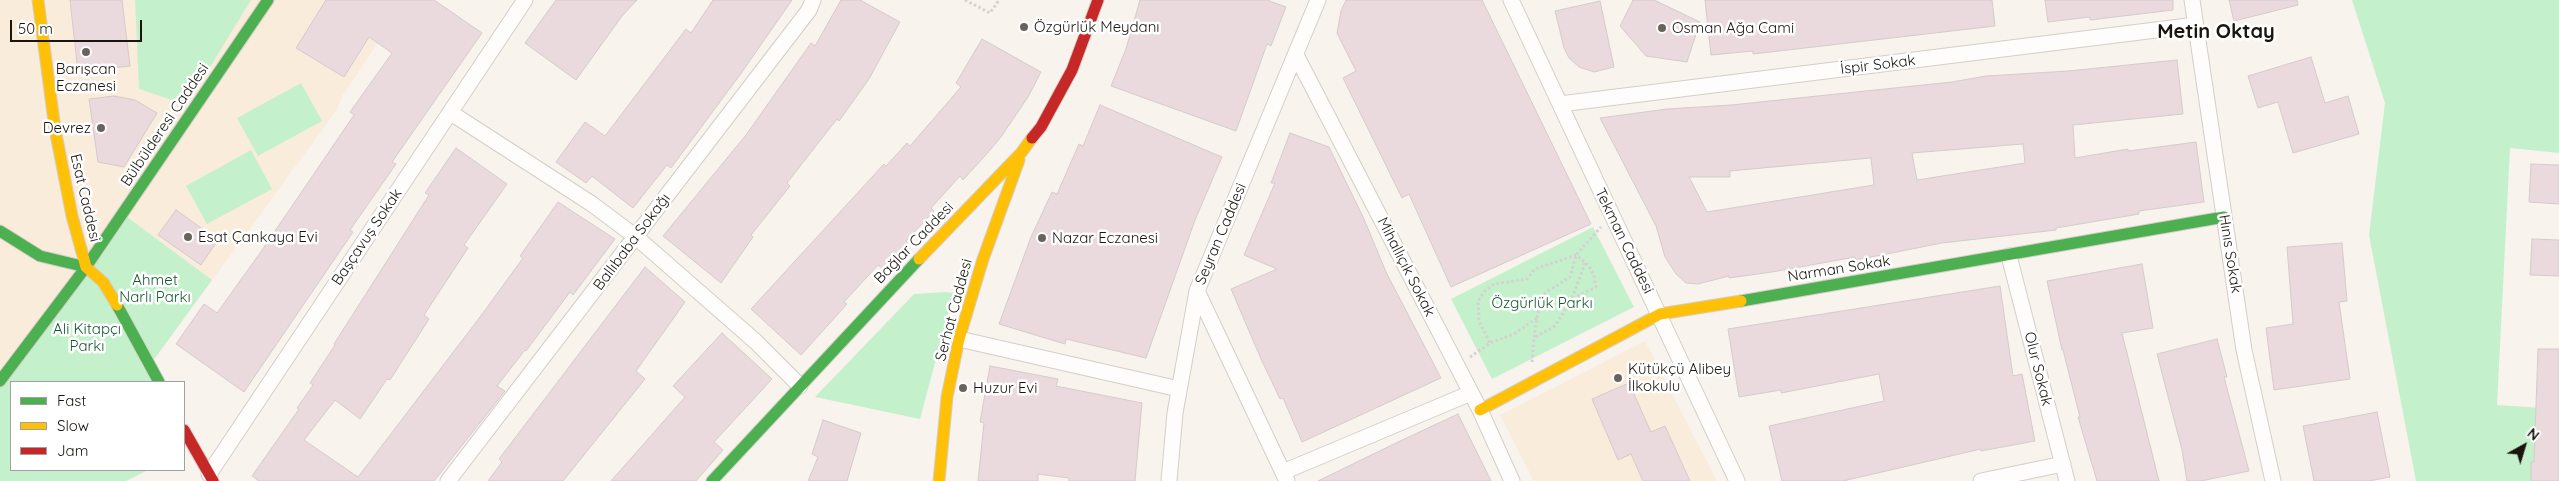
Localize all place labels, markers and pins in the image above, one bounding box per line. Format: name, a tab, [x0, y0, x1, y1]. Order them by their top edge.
place label: Özgürlük Meydanı	[1034, 18, 1160, 36]
place label: Osman Ağa Cami	[1672, 19, 1794, 37]
marker: Özgürlük Meydanı	[1018, 21, 1030, 33]
marker: Osman Ağa Cami	[1656, 22, 1668, 34]
marker: Barışcan Eczanesi	[80, 46, 92, 58]
place label: Barışcan Eczanesi	[56, 60, 116, 95]
place label: Devrez	[43, 119, 91, 137]
marker: Devrez	[95, 122, 107, 134]
place label: Esat Çankaya Evi	[198, 228, 318, 246]
place label: Nazar Eczanesi	[1052, 229, 1158, 247]
marker: Esat Çankaya Evi	[182, 231, 194, 243]
marker: Nazar Eczanesi	[1036, 232, 1048, 244]
place label: Kütükçü Alibey İlkokulu	[1628, 360, 1731, 395]
marker: Kütükçü Alibey İlkokulu	[1612, 372, 1624, 384]
place label: Huzur Evi	[973, 379, 1037, 397]
marker: Huzur Evi	[957, 382, 969, 394]

